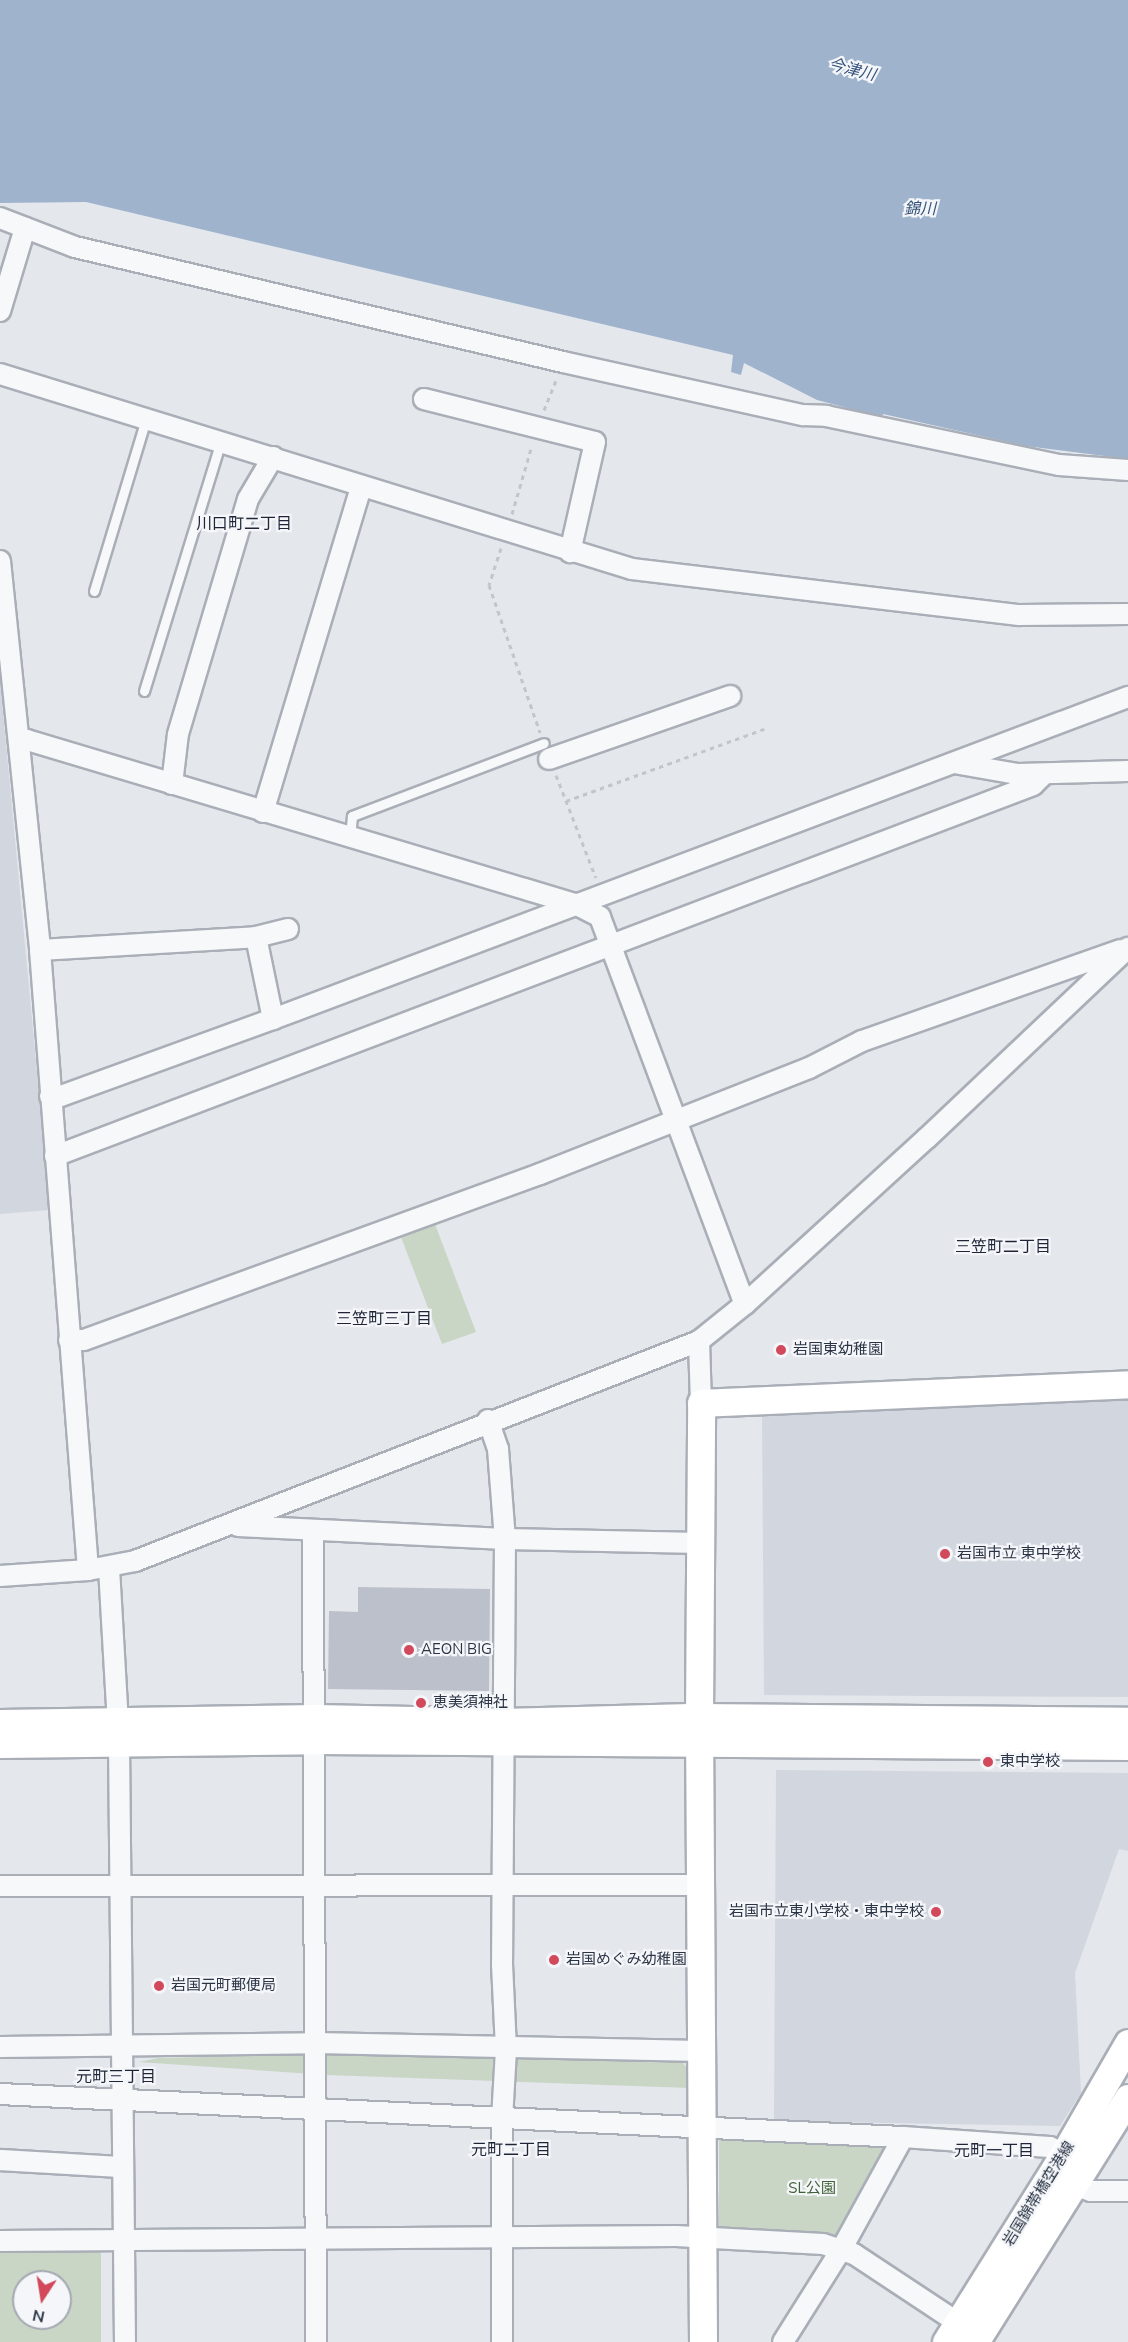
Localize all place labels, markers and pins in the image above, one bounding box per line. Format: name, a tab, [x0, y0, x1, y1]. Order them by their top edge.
place label: 岩国東幼稚園	[793, 1341, 883, 1359]
marker: 岩国東幼稚園	[774, 1343, 788, 1357]
place label: 岩国市立 東中学校	[957, 1545, 1081, 1563]
marker: 岩国市立 東中学校	[938, 1547, 952, 1561]
place label: AEON BIG	[421, 1641, 492, 1659]
marker: AEON BIG	[402, 1643, 416, 1657]
place label: 恵美須神社	[433, 1694, 508, 1712]
marker: 恵美須神社	[414, 1696, 428, 1710]
place label: 東中学校	[1000, 1753, 1060, 1771]
marker: 東中学校	[981, 1755, 995, 1769]
place label: 岩国市立東小学校・東中学校	[729, 1903, 924, 1921]
marker: 岩国市立東小学校・東中学校	[929, 1905, 943, 1919]
place label: 岩国めぐみ幼稚園	[566, 1951, 686, 1969]
marker: 岩国めぐみ幼稚園	[547, 1953, 561, 1967]
place label: 岩国元町郵便局	[171, 1977, 276, 1995]
marker: 岩国元町郵便局	[152, 1979, 166, 1993]

